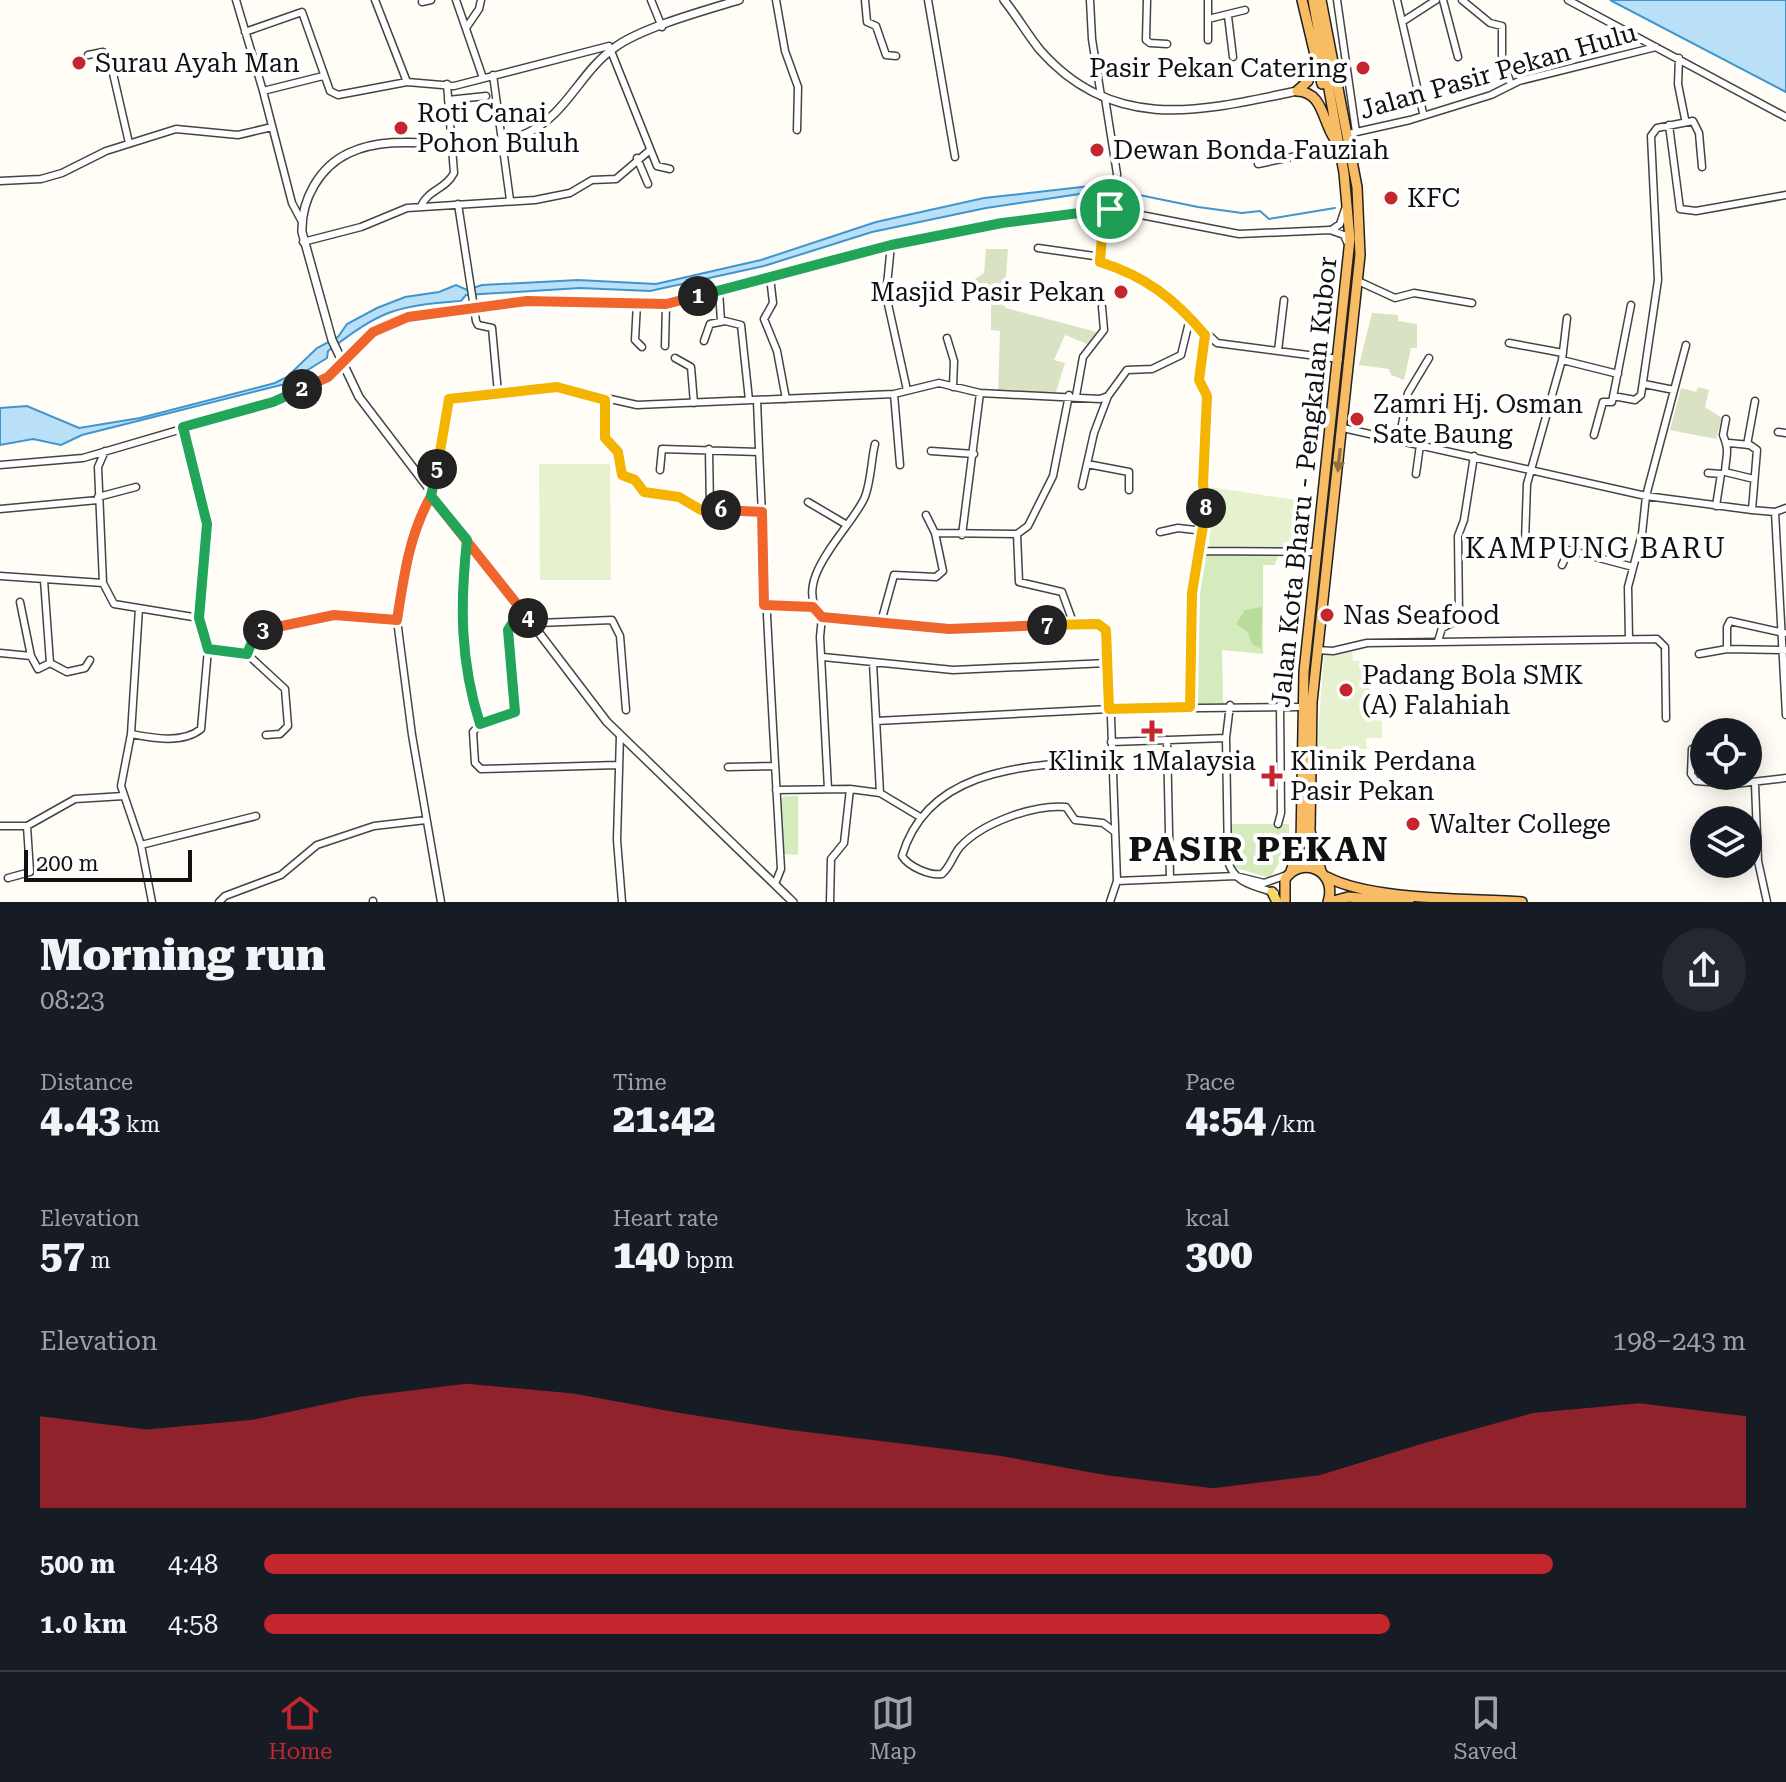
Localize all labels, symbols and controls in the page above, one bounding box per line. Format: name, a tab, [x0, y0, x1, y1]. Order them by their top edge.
street label: Jalan Pasir Pekan Hulu	[1356, 17, 1640, 125]
place label: Surau Ayah Man	[95, 48, 300, 78]
place label: Pasir Pekan Catering	[1089, 53, 1347, 83]
marker: Surau Ayah Man	[70, 54, 88, 72]
marker: Pasir Pekan Catering	[1354, 59, 1372, 77]
place label: Roti Canai Pohon Buluh	[417, 98, 580, 158]
marker: Roti Canai Pohon Buluh	[392, 119, 410, 137]
place label: Dewan Bonda Fauziah	[1113, 135, 1389, 165]
marker: Dewan Bonda Fauziah	[1088, 141, 1106, 159]
pin	[1076, 175, 1144, 243]
place label: KFC	[1407, 183, 1460, 213]
icon: arrive	[1088, 187, 1132, 231]
marker: KFC	[1382, 189, 1400, 207]
street label: Jalan Kota Bharu - Pengkalan Kubor	[1265, 255, 1343, 709]
pin: 1	[678, 276, 718, 316]
place label: Masjid Pasir Pekan	[870, 277, 1105, 307]
text: 1	[692, 283, 704, 308]
marker: Masjid Pasir Pekan	[1112, 283, 1130, 301]
pin: 2	[282, 369, 322, 409]
text: 2	[296, 376, 308, 401]
place label: Zamri Hj. Osman Sate Baung	[1373, 389, 1583, 449]
marker: Zamri Hj. Osman Sate Baung	[1348, 410, 1366, 428]
one-way arrow	[1333, 448, 1346, 473]
pin: 5	[417, 449, 457, 489]
text: 5	[431, 456, 443, 481]
pin: 8	[1186, 488, 1226, 528]
pin: 6	[701, 490, 741, 530]
text: 8	[1200, 495, 1212, 520]
text: 6	[715, 497, 727, 522]
district label: KAMPUNG BARU	[1465, 532, 1727, 565]
pin: 4	[508, 598, 548, 638]
place label: Nas Seafood	[1343, 600, 1500, 630]
text: 4	[522, 605, 534, 630]
pin: 7	[1027, 605, 1067, 645]
marker: Nas Seafood	[1318, 606, 1336, 624]
pin: 3	[243, 610, 283, 650]
text: 7	[1041, 612, 1053, 637]
text: 3	[257, 617, 269, 642]
place label: Padang Bola SMK (A) Falahiah	[1362, 660, 1583, 720]
marker: Padang Bola SMK (A) Falahiah	[1337, 681, 1355, 699]
map controls	[1690, 718, 1762, 878]
button: locate	[1690, 718, 1762, 790]
marker: Klinik 1Malaysia	[1141, 720, 1163, 742]
place label: Klinik 1Malaysia	[1048, 746, 1256, 776]
place label: Klinik Perdana Pasir Pekan	[1290, 746, 1476, 806]
marker: Klinik Perdana Pasir Pekan	[1261, 765, 1283, 787]
button: layers	[1690, 806, 1762, 878]
place label: Walter College	[1429, 809, 1611, 839]
marker: Walter College	[1404, 815, 1422, 833]
district label: PASIR PEKAN	[1128, 829, 1390, 869]
scale bar	[24, 846, 192, 882]
text: 200 m	[36, 851, 99, 876]
button: share	[1662, 928, 1746, 1012]
text: Morning run	[40, 929, 326, 981]
text: 08:23	[40, 985, 105, 1015]
text: Distance	[40, 1070, 133, 1095]
text: Time	[613, 1070, 667, 1095]
text: Pace	[1185, 1070, 1235, 1095]
text: 4.43	[40, 1095, 121, 1142]
text: 21:42	[613, 1095, 716, 1142]
text: 4:54	[1185, 1095, 1266, 1142]
text: km	[121, 1112, 160, 1137]
text: /km	[1266, 1112, 1316, 1137]
text: Elevation	[40, 1206, 140, 1231]
text: Heart rate	[613, 1206, 718, 1231]
text: kcal	[1185, 1206, 1230, 1231]
text: 57	[40, 1231, 85, 1278]
text: 140	[613, 1231, 680, 1278]
text: 300	[1185, 1231, 1253, 1278]
text: m	[85, 1248, 110, 1273]
text: bpm	[680, 1248, 734, 1273]
text: Elevation	[40, 1326, 158, 1356]
text: 198–243 m	[1613, 1326, 1746, 1356]
text: 500 m	[40, 1549, 115, 1579]
text: 4:48	[168, 1549, 218, 1579]
text: 1.0 km	[40, 1609, 127, 1639]
text: 4:58	[168, 1609, 218, 1639]
tab: Home	[269, 1691, 332, 1764]
tab: Map	[869, 1691, 917, 1764]
tab: Saved	[1454, 1691, 1517, 1764]

